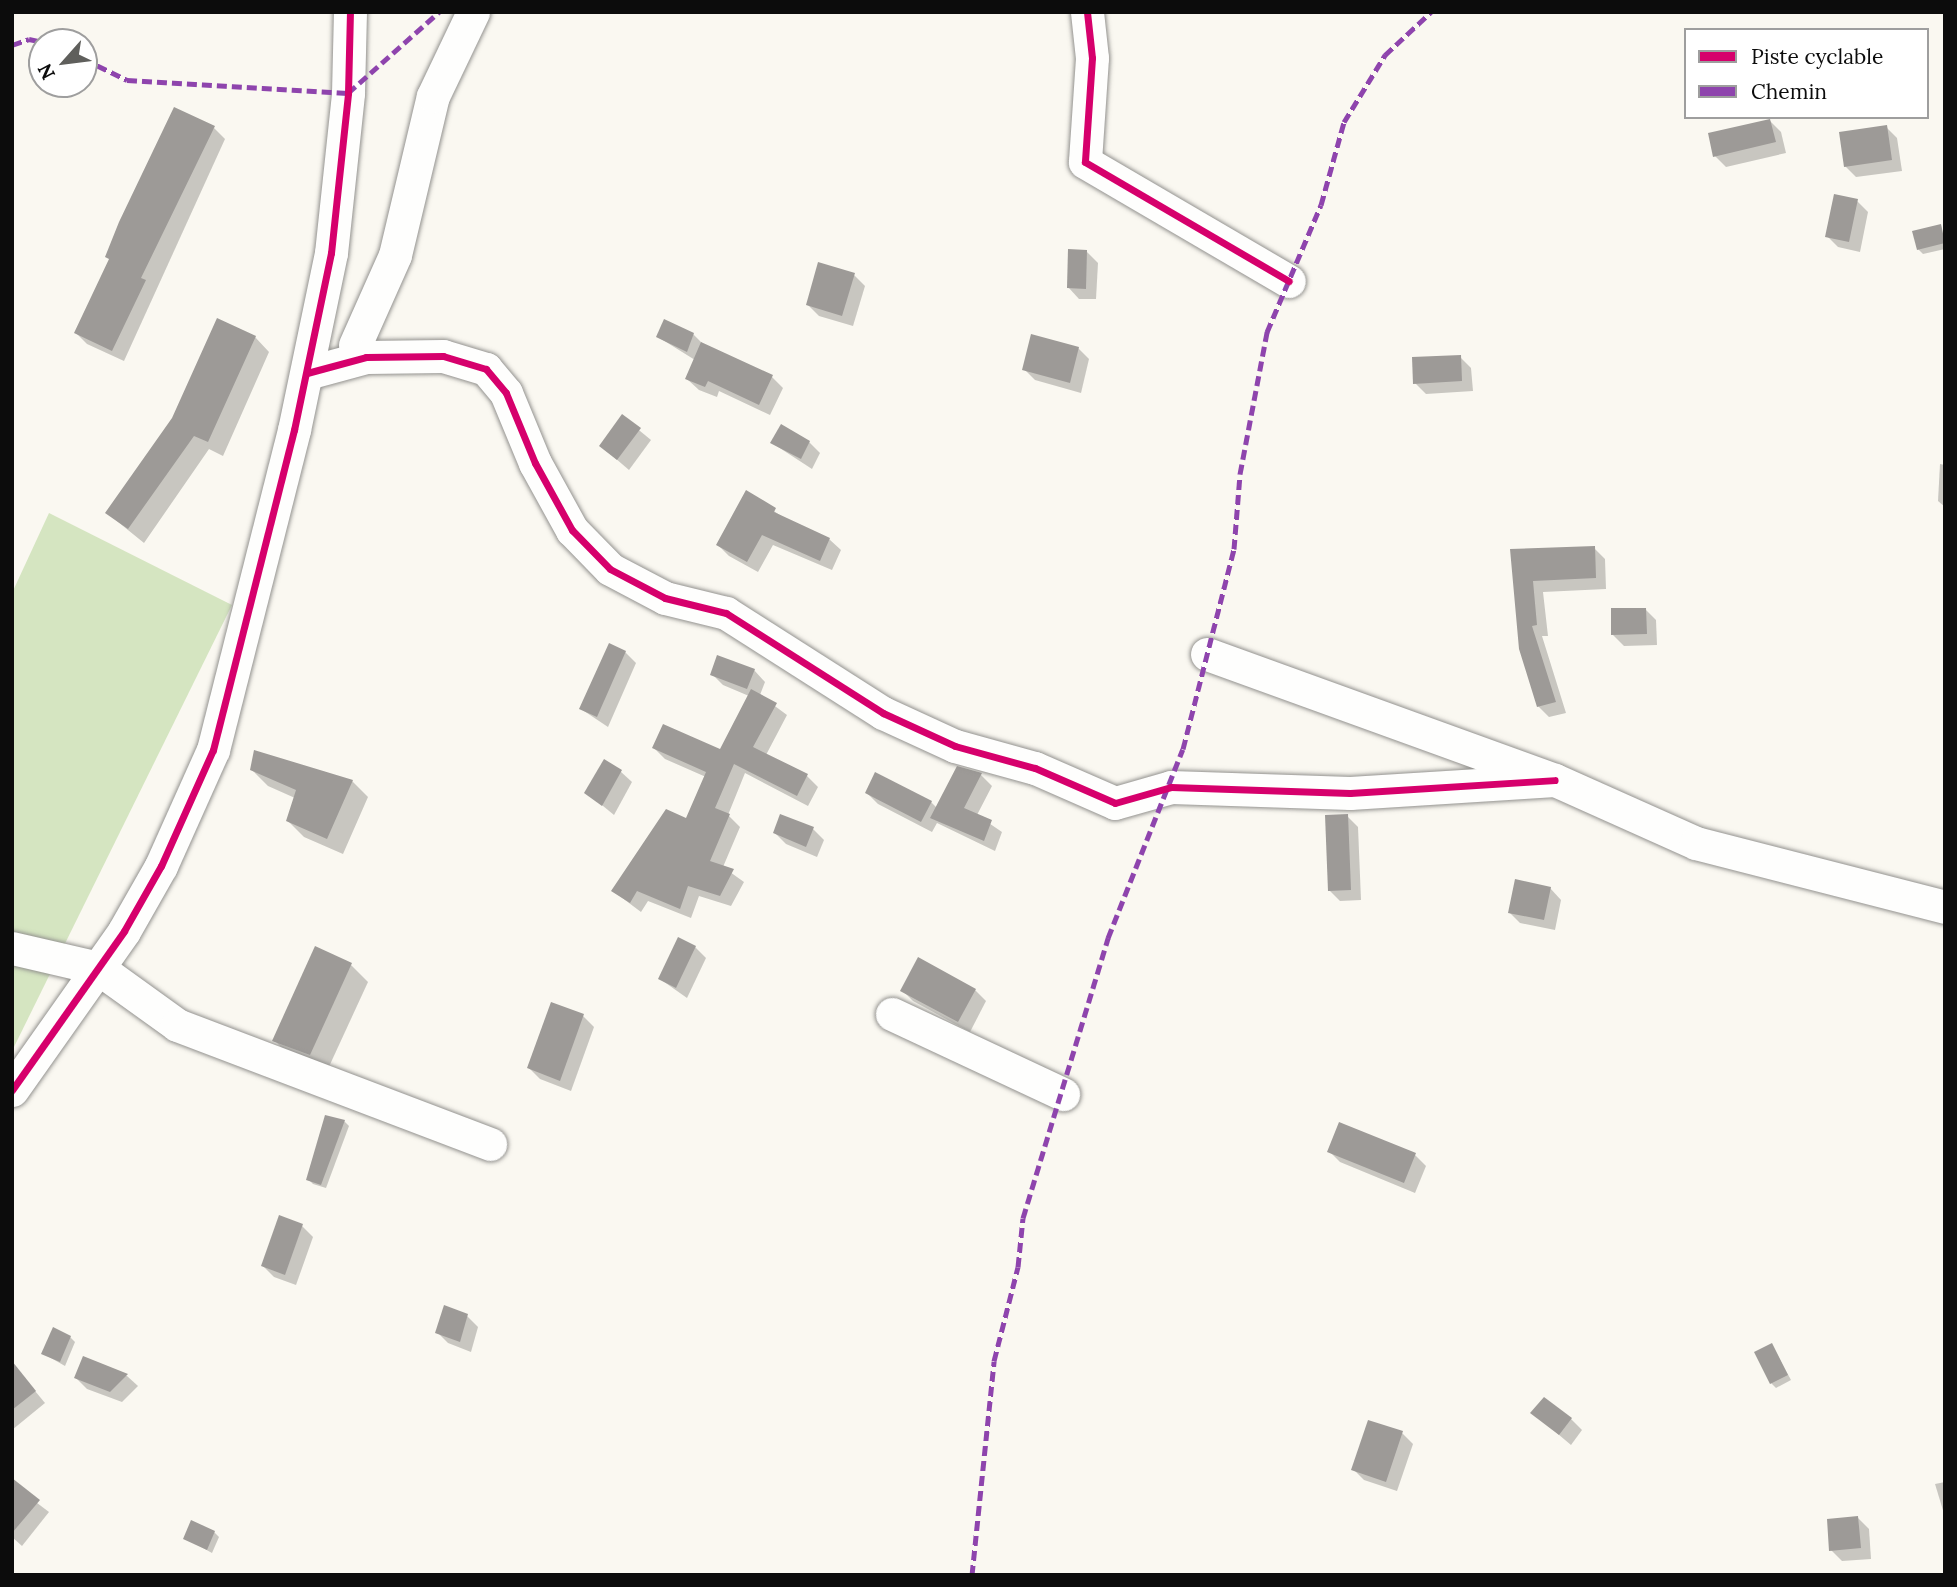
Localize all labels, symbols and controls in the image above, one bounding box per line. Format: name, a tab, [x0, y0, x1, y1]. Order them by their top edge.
north arrow	[28, 28, 98, 98]
legend	[1684, 28, 1929, 119]
text: Piste cyclable	[1751, 43, 1883, 70]
text: N	[32, 60, 60, 84]
text: Chemin	[1751, 78, 1827, 105]

